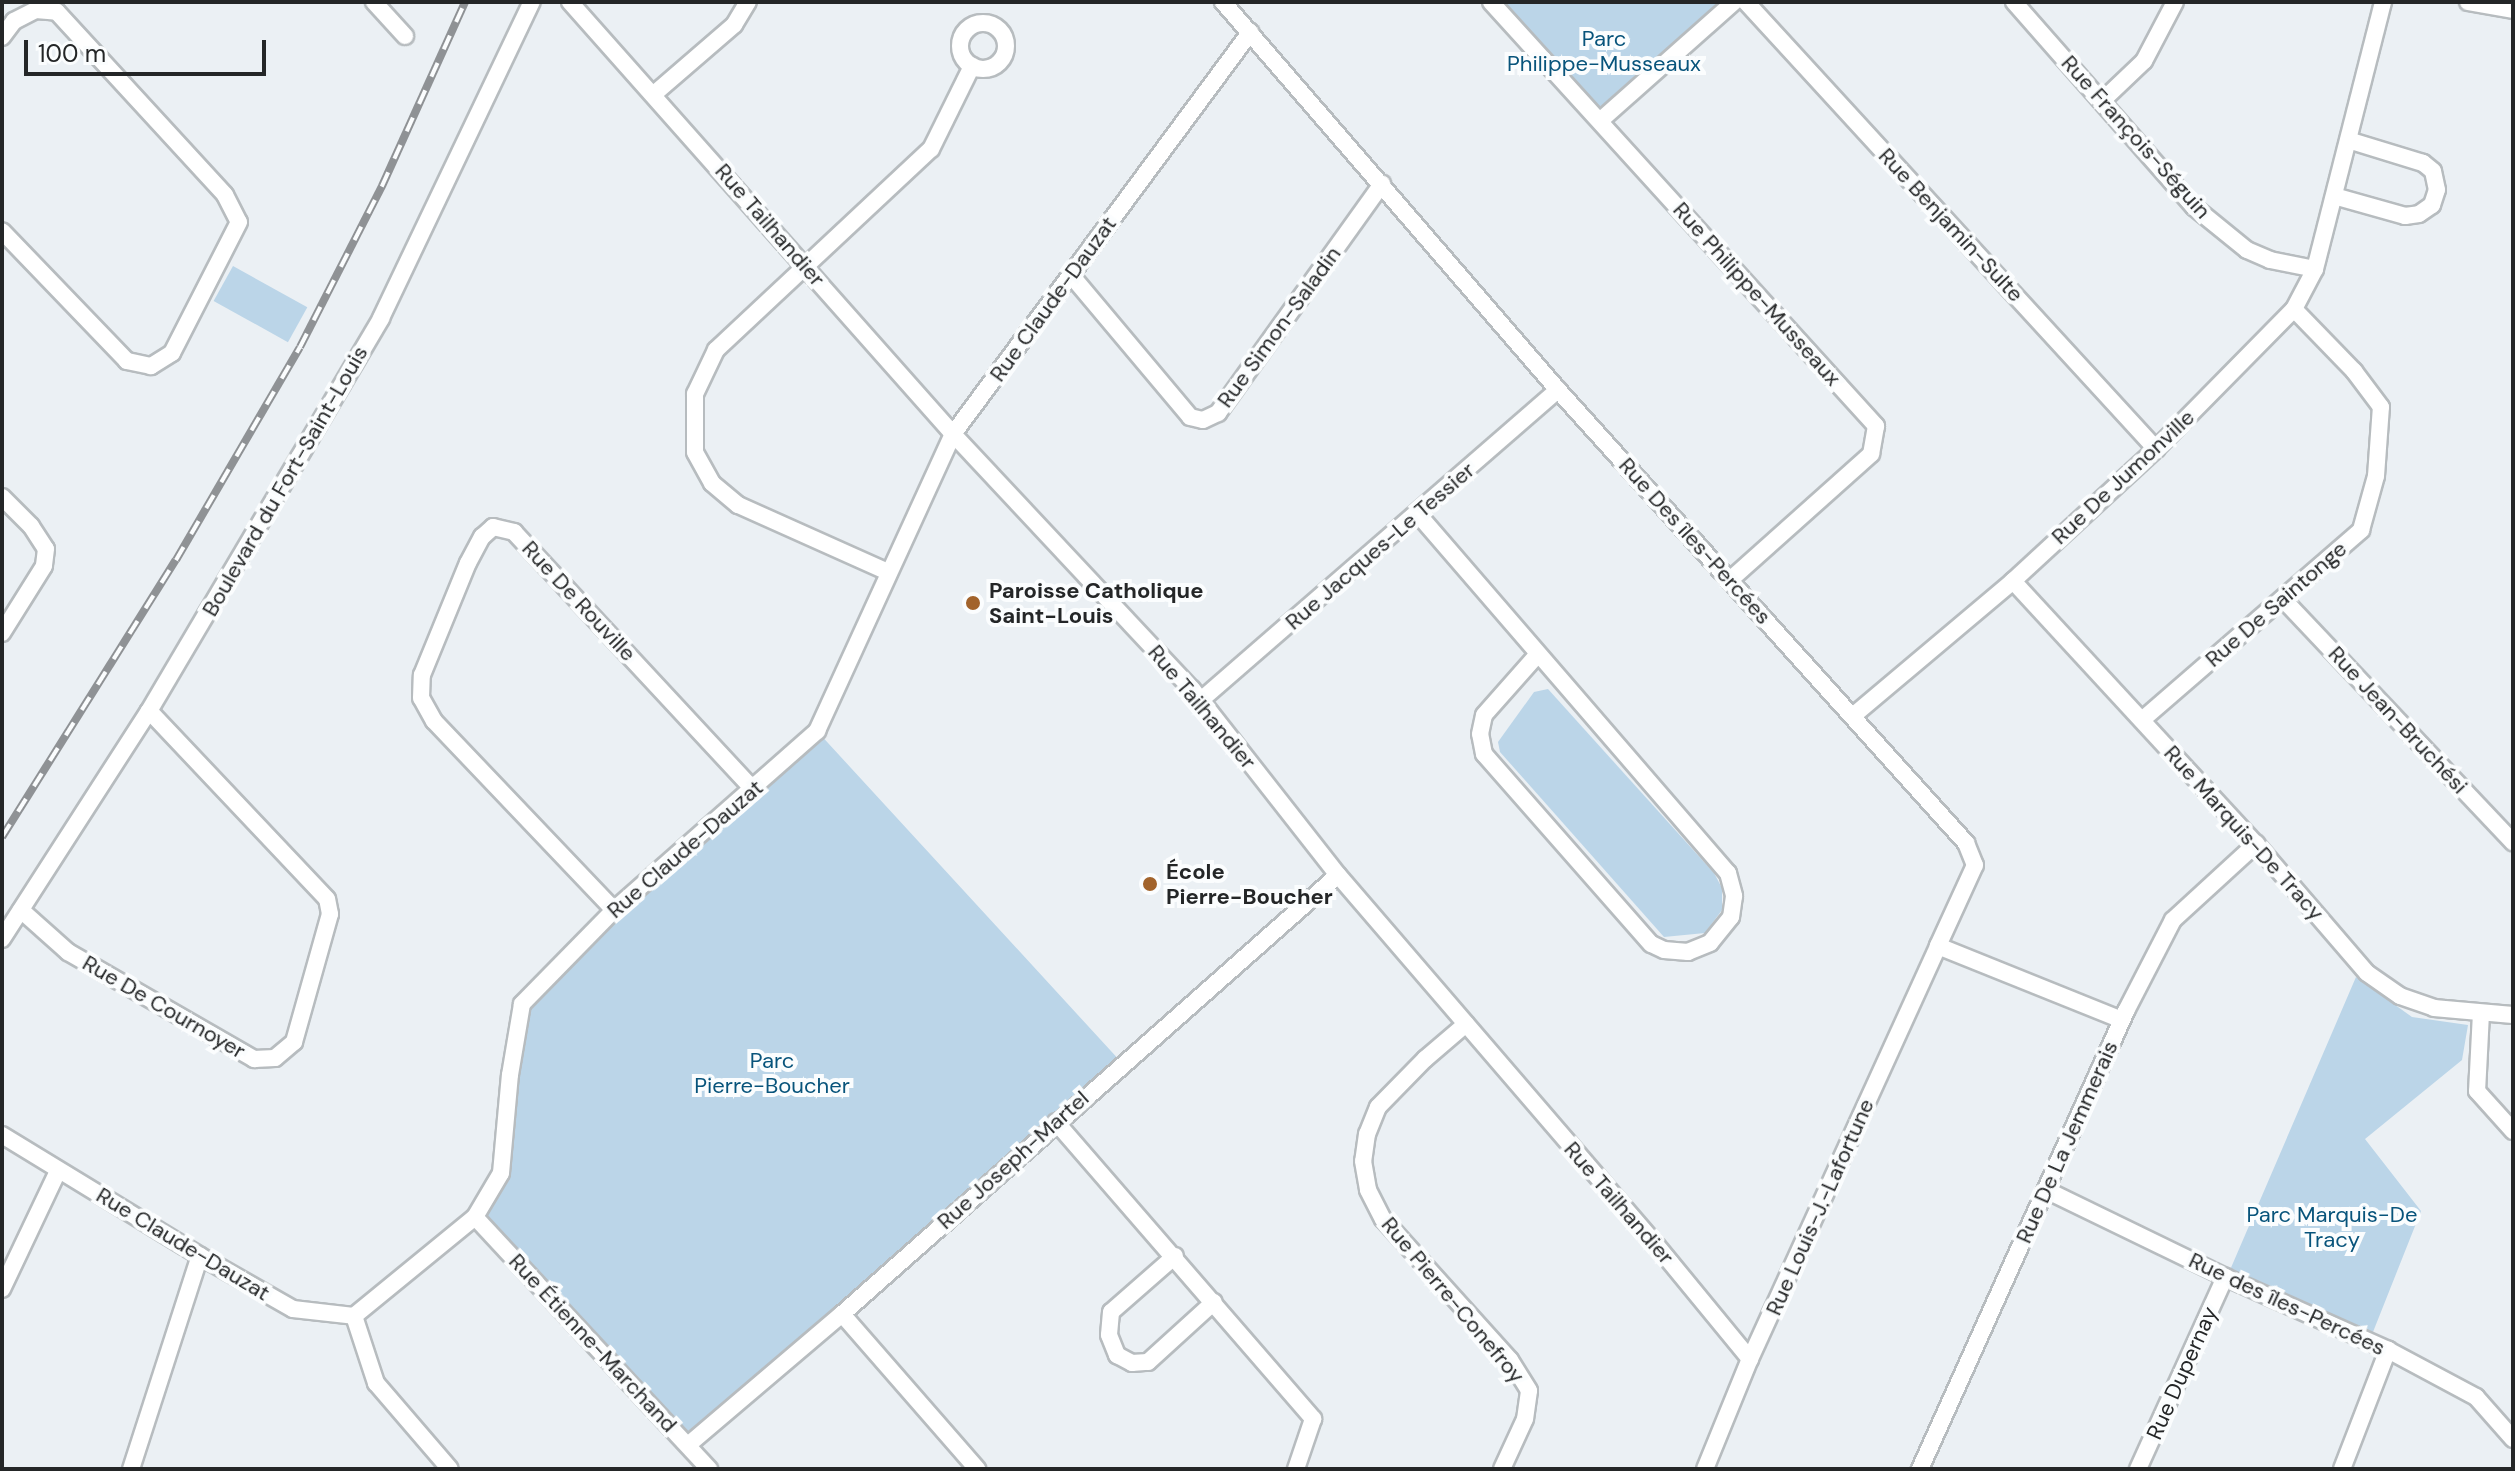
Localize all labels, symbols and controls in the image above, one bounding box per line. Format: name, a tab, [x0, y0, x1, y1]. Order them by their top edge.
scale bar	[28, 24, 270, 74]
park label: Parc Philippe-Musseaux	[1507, 25, 1701, 76]
text: 100 m	[38, 38, 106, 69]
street label: Rue François-Séguin	[2056, 50, 2216, 224]
street label: Rue Benjamin-Sulte	[1873, 143, 2029, 307]
street label: Rue Tailhandier	[710, 158, 830, 292]
street label: Rue Philippe-Musseaux	[1668, 197, 1846, 391]
street label: Rue Claude-Dauzat	[984, 211, 1122, 387]
street label: Rue Simon-Saladin	[1212, 241, 1346, 413]
street label: Boulevard du Fort-Saint-Louis	[197, 341, 373, 621]
street label: Rue De Jumonville	[2046, 404, 2200, 550]
street label: Rue Des îles-Percées	[1613, 452, 1777, 630]
street label: Rue Jacques-Le Tessier	[1280, 457, 1480, 635]
street label: Rue De Rouville	[517, 535, 641, 667]
street label: Rue De Saintonge	[2200, 535, 2352, 673]
place label: Paroisse Catholique Saint-Louis	[989, 577, 1203, 628]
marker: Paroisse Catholique Saint-Louis	[964, 594, 982, 612]
street label: Rue Tailhandier	[1142, 640, 1262, 774]
street label: Rue Jean-Bruchési	[2323, 641, 2473, 799]
street label: Rue Marquis-De Tracy	[2158, 740, 2330, 926]
street label: Rue Claude-Dauzat	[602, 774, 768, 924]
place label: École Pierre-Boucher	[1166, 858, 1333, 910]
marker: École Pierre-Boucher	[1141, 875, 1159, 893]
street label: Rue De Cournoyer	[78, 950, 250, 1064]
street label: Rue De La Jemmerais	[2010, 1037, 2124, 1247]
park label: Parc Pierre-Boucher	[694, 1047, 850, 1098]
street label: Rue Joseph-Martel	[932, 1085, 1094, 1235]
street label: Rue Louis-J.-Lafortune	[1760, 1095, 1880, 1319]
street label: Rue Tailhandier	[1559, 1136, 1679, 1270]
street label: Rue Claude-Dauzat	[92, 1182, 274, 1306]
park label: Parc Marquis-De Tracy	[2247, 1201, 2417, 1252]
street label: Rue Pierre-Conefroy	[1376, 1212, 1530, 1388]
street label: Rue des îles-Percées	[2185, 1247, 2389, 1361]
street label: Rue Étienne-Marchand	[503, 1248, 683, 1438]
street label: Rue Dupernay	[2141, 1302, 2223, 1444]

